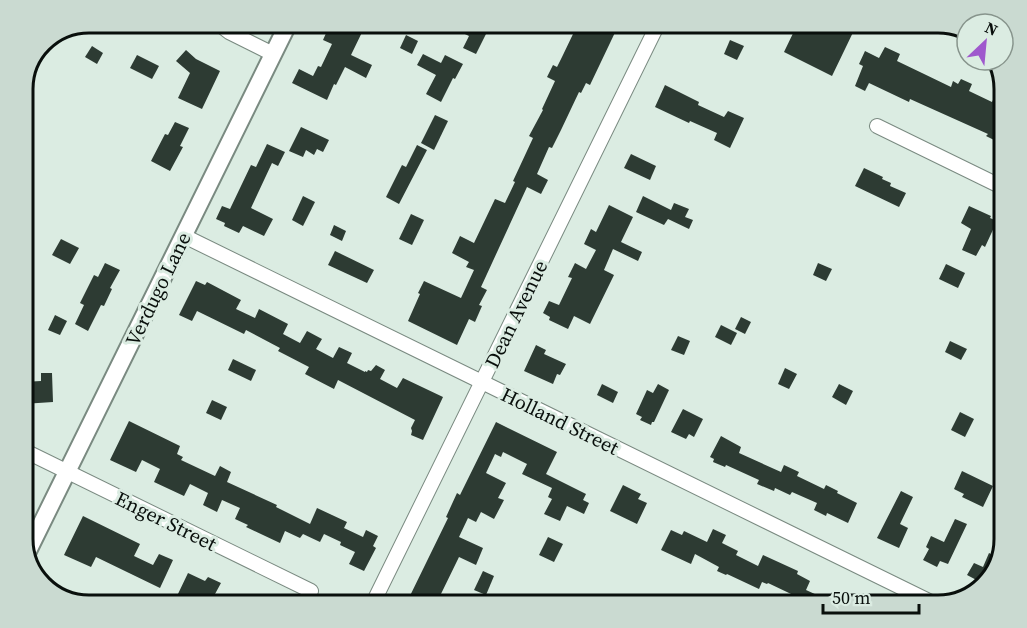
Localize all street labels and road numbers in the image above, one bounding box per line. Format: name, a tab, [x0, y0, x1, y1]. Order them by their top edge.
street label: Verdugo Lane	[118, 227, 198, 351]
street label: Dean Avenue	[478, 255, 554, 373]
street label: Holland Street	[496, 380, 624, 462]
street label: Enger Street	[111, 484, 222, 558]

